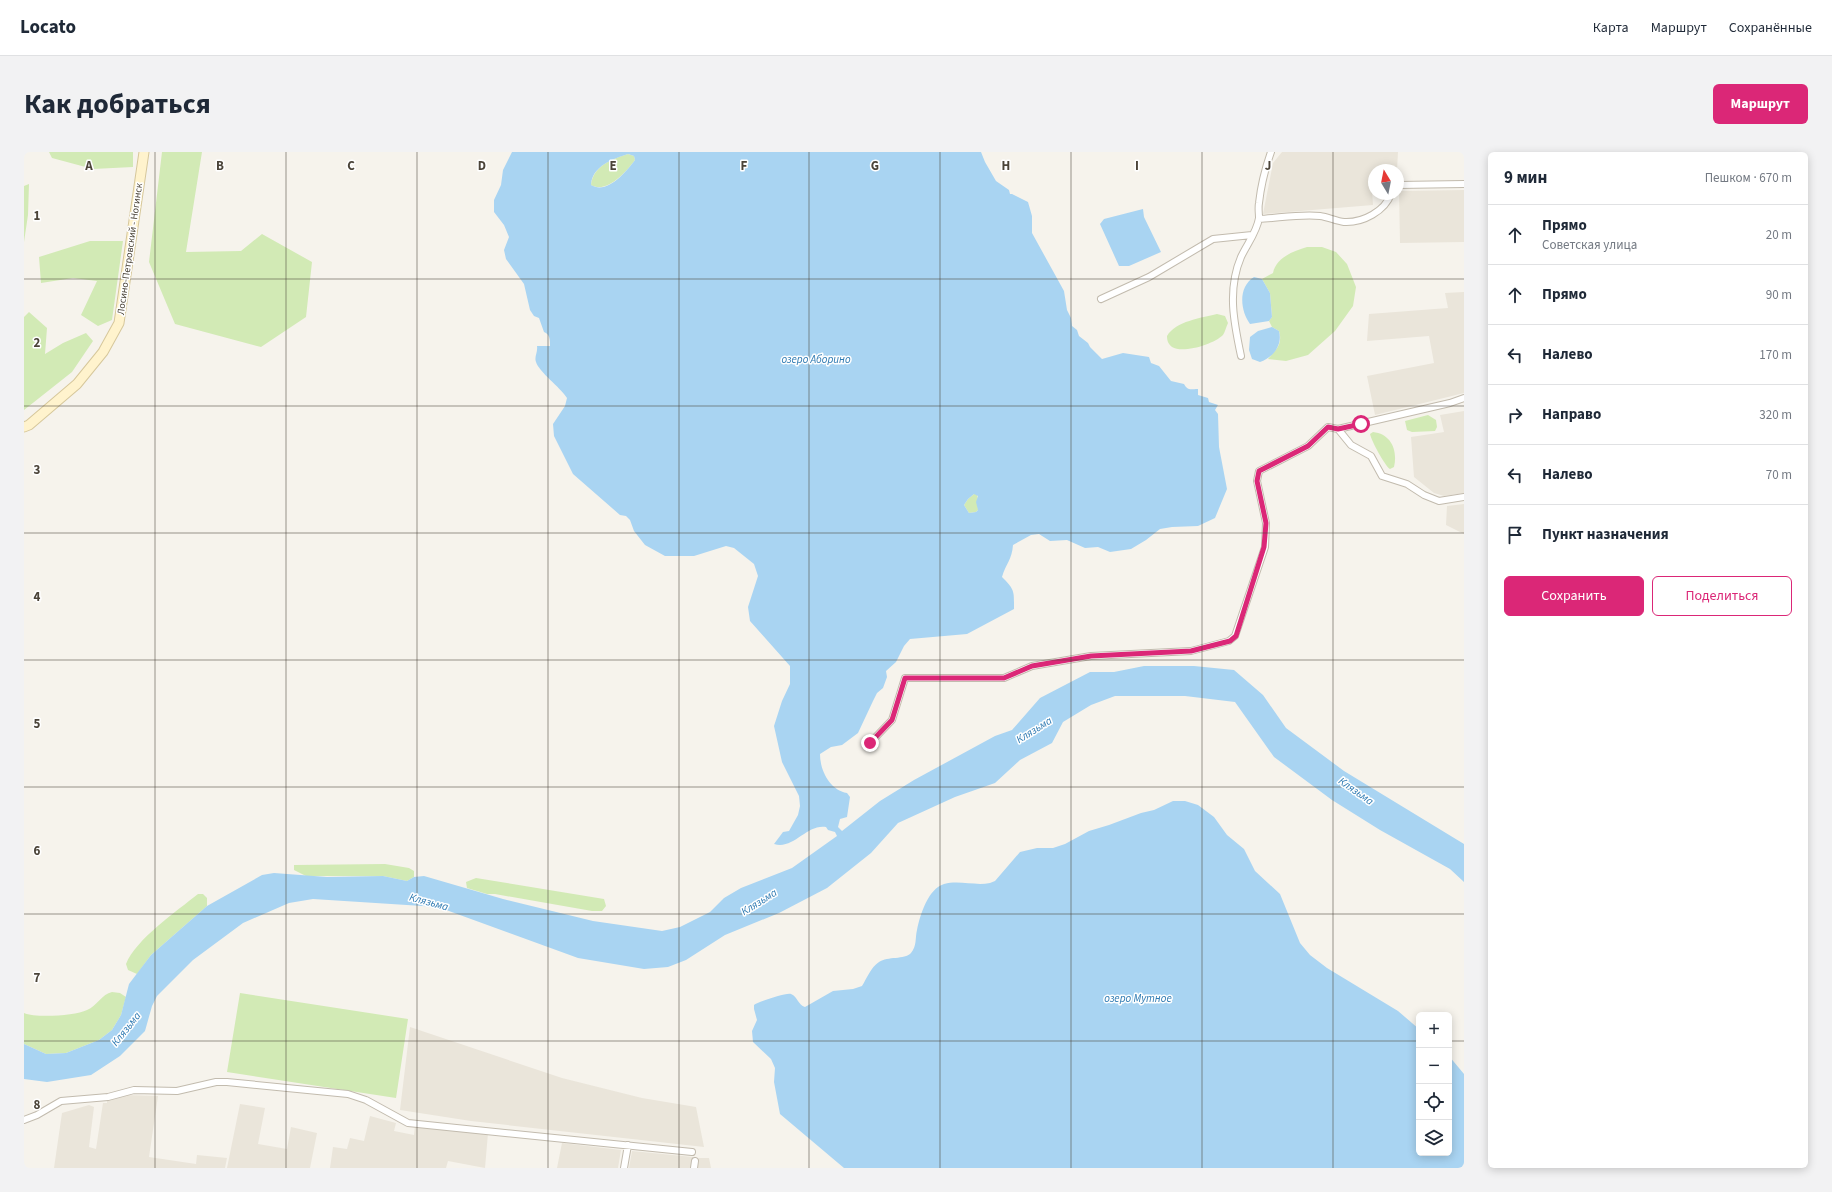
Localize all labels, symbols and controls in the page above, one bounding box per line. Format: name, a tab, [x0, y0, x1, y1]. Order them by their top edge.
text: Locato	[20, 14, 76, 41]
text: Карта	[1593, 18, 1629, 38]
text: Маршрут	[1651, 18, 1707, 38]
text: Сохранённые	[1729, 18, 1812, 38]
text: Как добраться	[24, 84, 211, 124]
button: Маршрут	[1713, 84, 1808, 124]
text: A	[84, 157, 93, 175]
text: B	[216, 157, 224, 175]
text: C	[347, 157, 355, 175]
text: D	[478, 157, 486, 175]
text: E	[609, 157, 617, 175]
text: F	[741, 157, 748, 175]
text: G	[871, 157, 879, 175]
text: H	[1002, 157, 1010, 175]
text: I	[1135, 157, 1139, 175]
text: J	[1265, 157, 1271, 175]
north arrow	[1368, 164, 1404, 200]
text: 9 мин	[1504, 166, 1547, 190]
text: Пешком · 670 m	[1705, 169, 1792, 187]
street label: Лосино-Петровский - Ногинск	[114, 182, 146, 316]
text: 1	[34, 207, 41, 225]
text: Прямо	[1542, 215, 1587, 236]
icon: ahead	[1504, 224, 1526, 246]
text: 20 m	[1766, 226, 1792, 244]
text: Советская улица	[1542, 236, 1637, 254]
icon: ahead	[1504, 284, 1526, 306]
text: Прямо	[1542, 284, 1587, 305]
text: 90 m	[1766, 286, 1792, 304]
text: 2	[34, 334, 41, 352]
icon: left	[1504, 344, 1526, 366]
text: Налево	[1542, 344, 1593, 365]
text: 170 m	[1759, 346, 1792, 364]
water label: озеро Аборино	[781, 352, 851, 367]
icon: right	[1504, 404, 1526, 426]
text: Направо	[1542, 404, 1601, 425]
text: 320 m	[1759, 406, 1792, 424]
route start	[1352, 415, 1370, 433]
text: 3	[34, 461, 41, 479]
icon: left	[1504, 464, 1526, 486]
text: Налево	[1542, 464, 1593, 485]
text: 70 m	[1766, 466, 1792, 484]
icon: arrive	[1504, 524, 1526, 546]
text: Пункт назначения	[1542, 524, 1669, 545]
button: Сохранить	[1504, 576, 1644, 616]
button: Поделиться	[1652, 576, 1792, 616]
text: 4	[34, 588, 41, 606]
water label: Клязьма	[1013, 713, 1055, 747]
text: 5	[34, 715, 41, 733]
route end	[861, 734, 879, 752]
water label: Клязьма	[1335, 773, 1377, 809]
text: 6	[34, 842, 41, 860]
water label: Клязьма	[738, 885, 780, 919]
water label: Клязьма	[408, 890, 450, 914]
text: 7	[34, 969, 41, 987]
water label: озеро Мутное	[1104, 991, 1172, 1006]
water label: Клязьма	[108, 1009, 144, 1049]
map controls	[1416, 1012, 1452, 1156]
button: +	[1416, 1012, 1452, 1048]
button: −	[1416, 1048, 1452, 1084]
button: locate	[1416, 1084, 1452, 1120]
text: 8	[34, 1096, 41, 1114]
button: layers	[1416, 1120, 1452, 1156]

